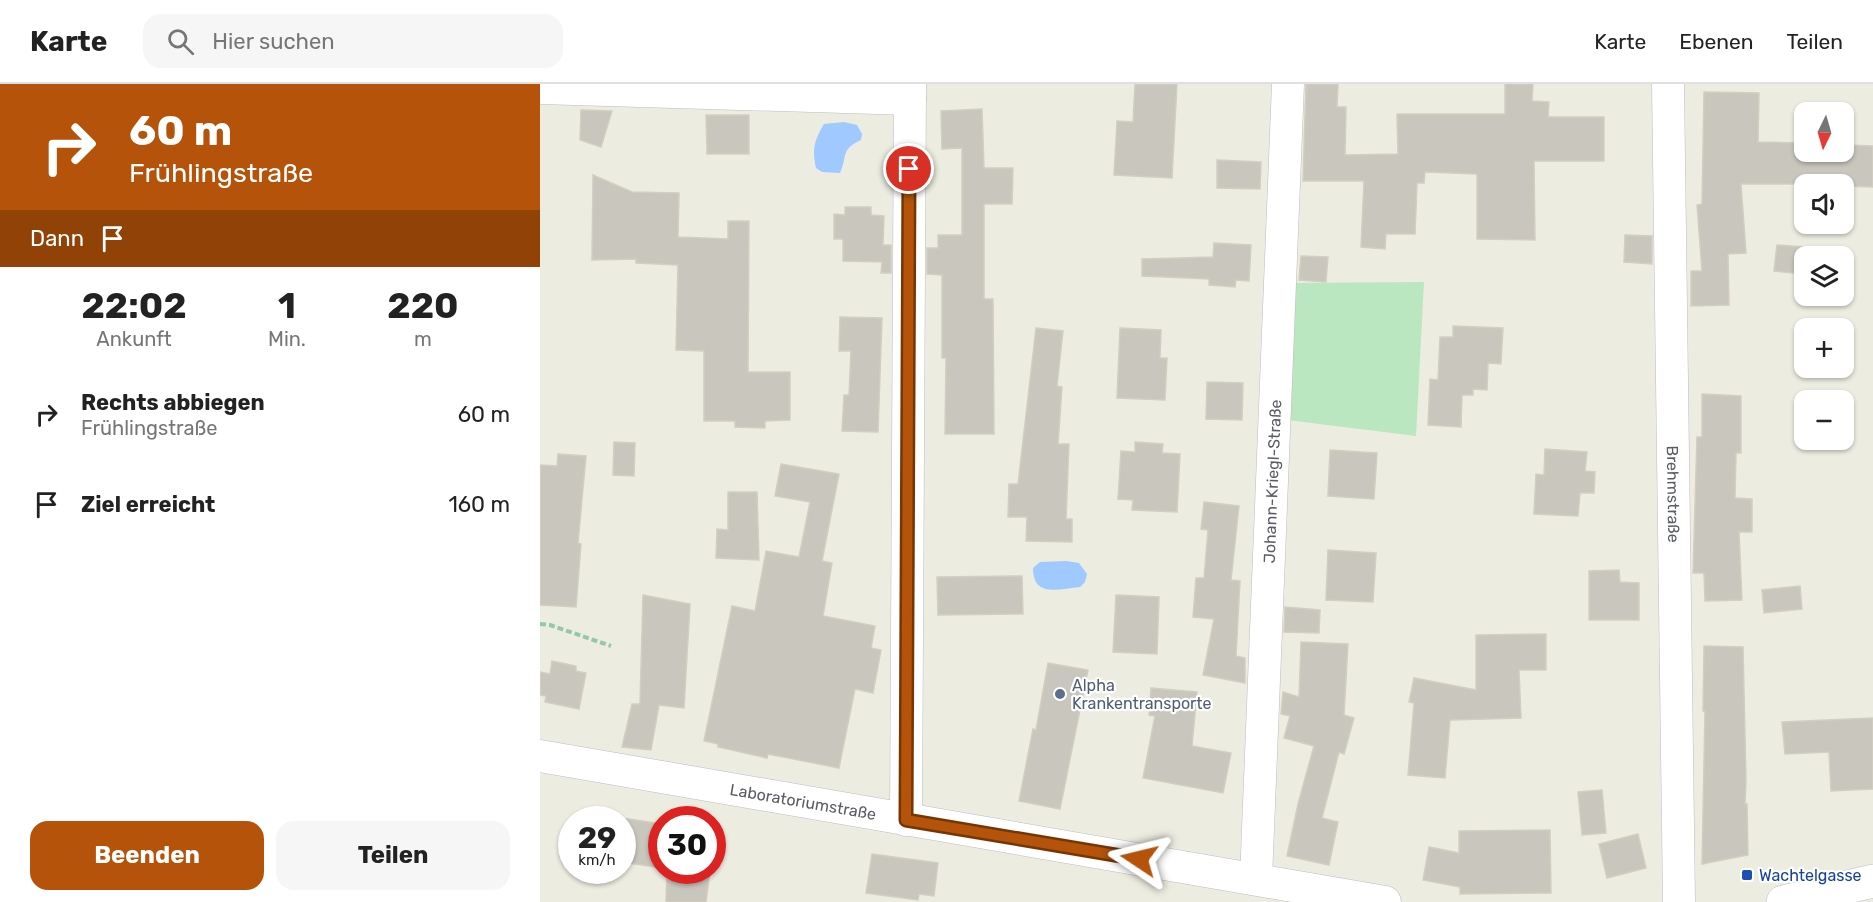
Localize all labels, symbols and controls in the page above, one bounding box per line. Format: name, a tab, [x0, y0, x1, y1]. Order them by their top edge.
search box	[143, 14, 563, 68]
text: Karte	[30, 25, 107, 58]
icon: search	[164, 25, 197, 58]
text: Hier suchen	[212, 28, 335, 55]
text: Karte	[1594, 29, 1646, 54]
text: Ebenen	[1679, 29, 1753, 54]
text: Teilen	[1786, 29, 1843, 54]
north arrow	[1794, 102, 1854, 162]
map controls	[1794, 102, 1854, 450]
text: 60 m	[129, 106, 232, 156]
icon: right	[30, 108, 108, 186]
pin	[883, 143, 934, 194]
icon: arrive	[892, 152, 925, 185]
text: Frühlingstraße	[129, 157, 313, 189]
button: sound	[1794, 174, 1854, 234]
icon: arrive	[96, 222, 129, 255]
text: Dann	[30, 225, 84, 252]
button: layers	[1794, 246, 1854, 306]
text: 22:02	[81, 284, 187, 327]
text: 1	[278, 284, 296, 327]
text: 220	[387, 284, 459, 327]
button: +	[1794, 318, 1854, 378]
text: Ankunft	[96, 327, 172, 351]
text: Min.	[268, 327, 306, 351]
text: m	[414, 327, 432, 351]
text: Rechts abbiegen	[81, 389, 265, 416]
button: −	[1794, 390, 1854, 450]
icon: right	[30, 398, 63, 431]
street label: Johann-Kriegl-Straße	[1259, 399, 1285, 564]
text: 60 m	[458, 401, 510, 428]
text: Frühlingstraße	[81, 416, 217, 440]
street label: Brehmstraße	[1663, 445, 1684, 543]
icon: arrive	[30, 488, 63, 521]
text: Ziel erreicht	[81, 491, 215, 518]
text: 160 m	[448, 491, 510, 518]
place label: Alpha Krankentransporte	[1072, 676, 1211, 713]
marker: Alpha Krankentransporte	[1053, 687, 1067, 701]
street label: Laboratoriumstraße	[728, 779, 878, 823]
speed limit sign: 30	[648, 806, 726, 884]
text: 29	[578, 820, 616, 856]
button: Beenden	[30, 821, 264, 890]
button: Teilen	[276, 821, 510, 890]
position arrow	[1107, 827, 1171, 891]
text: km/h	[578, 851, 616, 869]
place label: Wachtelgasse	[1759, 866, 1862, 885]
marker: Wachtelgasse	[1740, 868, 1754, 882]

